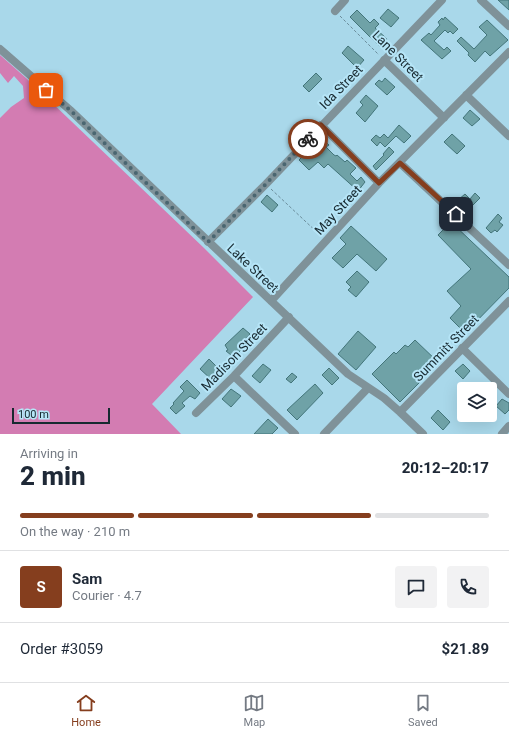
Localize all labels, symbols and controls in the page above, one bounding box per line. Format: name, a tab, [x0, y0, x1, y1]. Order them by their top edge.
street label: Lane Street	[369, 27, 427, 85]
street label: Ida Street	[316, 62, 366, 112]
pin	[29, 73, 63, 107]
icon: bag	[35, 79, 57, 101]
courier	[288, 119, 328, 159]
icon: bike	[297, 128, 319, 150]
street label: May Street	[311, 182, 365, 238]
pin	[439, 197, 473, 231]
icon: home	[445, 203, 467, 225]
street label: Lake Street	[224, 240, 282, 296]
street label: Summitt Street	[410, 312, 482, 384]
street label: Madison Street	[198, 320, 270, 394]
map controls	[457, 382, 497, 422]
button: layers	[457, 382, 497, 422]
scale bar	[12, 406, 110, 425]
text: 100 m	[18, 408, 49, 421]
text: Arriving in	[20, 446, 78, 461]
text: 20:12–20:17	[402, 459, 489, 477]
text: 2 min	[20, 461, 86, 491]
text: On the way · 210 m	[20, 524, 130, 539]
button: chat	[395, 566, 437, 608]
button: phone	[447, 566, 489, 608]
text: Sam	[72, 570, 102, 588]
text: S	[36, 578, 46, 596]
text: Courier · 4.7	[72, 588, 142, 603]
text: Order #3059	[20, 640, 103, 658]
text: $21.89	[442, 640, 489, 658]
tab: Home	[71, 692, 101, 729]
tab: Map	[243, 692, 265, 729]
tab: Saved	[408, 692, 438, 729]

